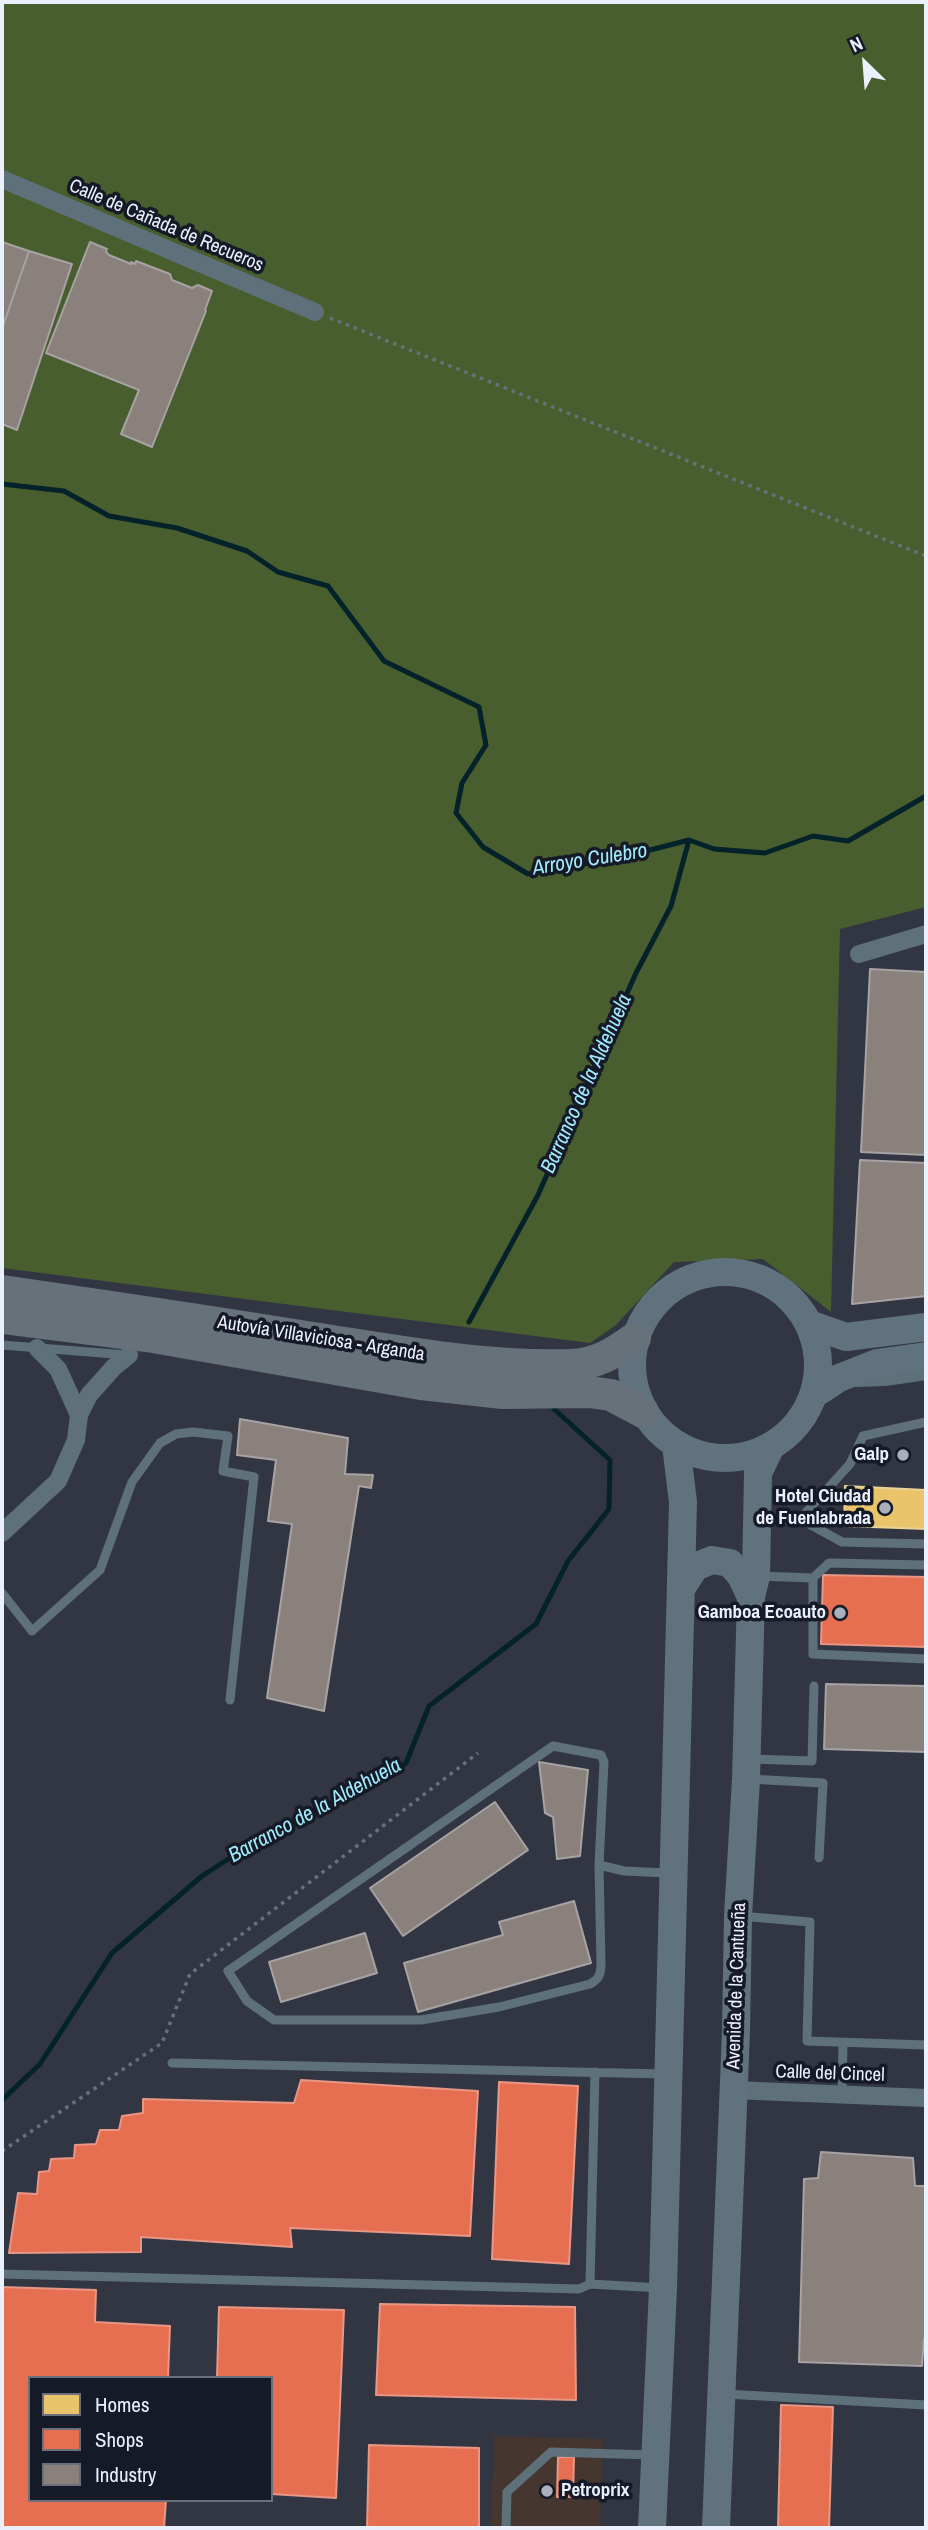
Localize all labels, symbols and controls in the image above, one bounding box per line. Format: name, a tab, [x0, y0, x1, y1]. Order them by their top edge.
north arrow	[830, 28, 900, 98]
text: N	[846, 30, 867, 58]
street label: Calle de Cañada de Recueros	[65, 175, 267, 277]
water label: Arroyo Culebro	[531, 838, 649, 882]
water label: Barranco de la Aldehuela	[536, 991, 638, 1177]
street label: Autovía Villaviciosa - Arganda	[216, 1311, 426, 1367]
place label: Galp	[854, 1444, 889, 1466]
marker: Galp	[895, 1447, 911, 1463]
place label: Hotel Ciudad de Fuenlabrada	[756, 1486, 871, 1530]
marker: Hotel Ciudad de Fuenlabrada	[877, 1500, 893, 1516]
place label: Gamboa Ecoauto	[698, 1602, 826, 1624]
marker: Gamboa Ecoauto	[832, 1605, 848, 1621]
water label: Barranco de la Aldehuela	[224, 1753, 406, 1869]
street label: Avenida de la Cantueña	[723, 1902, 751, 2070]
street label: Calle del Cincel	[775, 2061, 885, 2087]
legend	[28, 2376, 273, 2502]
text: Homes	[95, 2390, 150, 2419]
text: Shops	[95, 2425, 144, 2454]
text: Industry	[95, 2460, 156, 2489]
place label: Petroprix	[561, 2480, 629, 2502]
marker: Petroprix	[539, 2483, 555, 2499]

